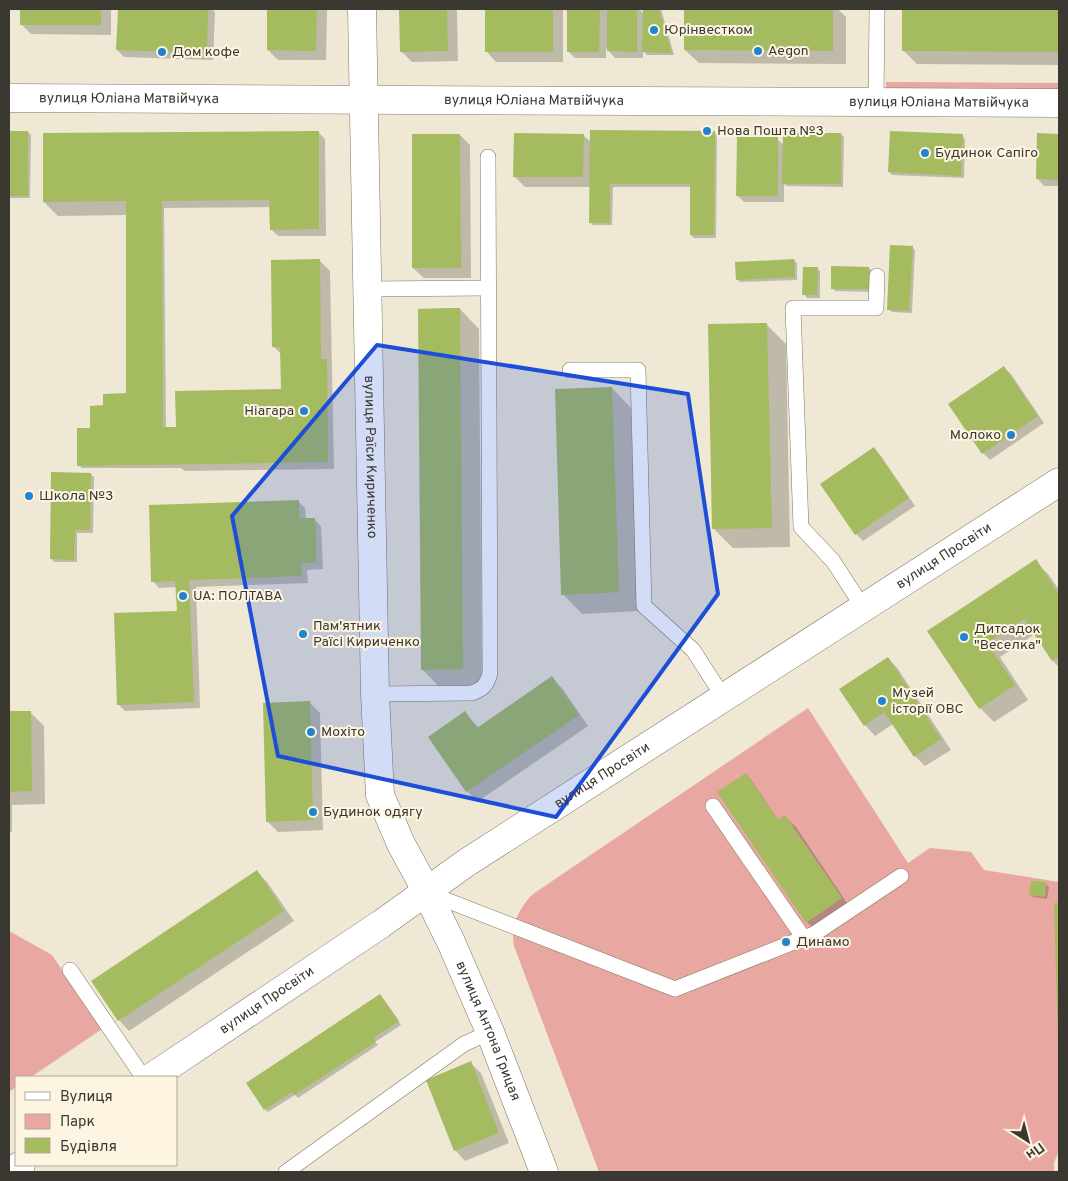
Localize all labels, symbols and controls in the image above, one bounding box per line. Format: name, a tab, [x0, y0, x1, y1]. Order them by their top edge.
place label: Юрінвестком	[664, 22, 753, 39]
marker: Юрінвестком	[648, 24, 660, 36]
place label: Aegon	[768, 43, 809, 60]
place label: Дом кофе	[172, 44, 240, 61]
marker: Aegon	[752, 45, 764, 57]
marker: Дом кофе	[156, 46, 168, 58]
street label: вулиця Юліана Матвійчука	[39, 90, 219, 107]
street label: вулиця Юліана Матвійчука	[444, 92, 624, 109]
street label: вулиця Юліана Матвійчука	[849, 94, 1029, 111]
place label: Нова Пошта №3	[717, 123, 824, 140]
marker: Нова Пошта №3	[701, 125, 713, 137]
place label: Будинок Сапіго	[935, 145, 1038, 162]
marker: Будинок Сапіго	[919, 147, 931, 159]
street label: вулиця Раїси Кириченко	[360, 375, 381, 539]
place label: Ніагара	[244, 403, 294, 420]
marker: Ніагара	[298, 405, 310, 417]
place label: Молоко	[950, 427, 1001, 444]
marker: Молоко	[1005, 429, 1017, 441]
place label: Школа №3	[39, 488, 113, 505]
marker: Школа №3	[23, 490, 35, 502]
street label: вулиця Просвіти	[893, 519, 995, 593]
place label: UA: ПОЛТАВА	[193, 588, 282, 605]
marker: UA: ПОЛТАВА	[177, 590, 189, 602]
place label: Пам'ятник Раїсі Кириченко	[313, 618, 420, 651]
place label: Дитсадок "Веселка"	[974, 621, 1041, 654]
marker: Пам'ятник Раїсі Кириченко	[297, 628, 309, 640]
marker: Дитсадок "Веселка"	[958, 631, 970, 643]
place label: Музей історії ОВС	[892, 685, 964, 718]
marker: Музей історії ОВС	[876, 695, 888, 707]
place label: Мохіто	[321, 724, 365, 741]
marker: Мохіто	[305, 726, 317, 738]
street label: вулиця Просвіти	[551, 739, 653, 812]
place label: Будинок одягу	[323, 804, 423, 821]
marker: Будинок одягу	[307, 806, 319, 818]
place label: Динамо	[796, 934, 850, 951]
marker: Динамо	[780, 936, 792, 948]
street label: вулиця Антона Грицая	[452, 959, 524, 1103]
street label: вулиця Просвіти	[216, 963, 317, 1038]
legend	[15, 1076, 178, 1166]
text: Вулиця	[60, 1088, 113, 1107]
text: Парк	[60, 1113, 95, 1132]
north arrow	[1003, 1116, 1053, 1166]
text: Будівля	[60, 1138, 117, 1157]
text: Пн	[1022, 1138, 1047, 1163]

